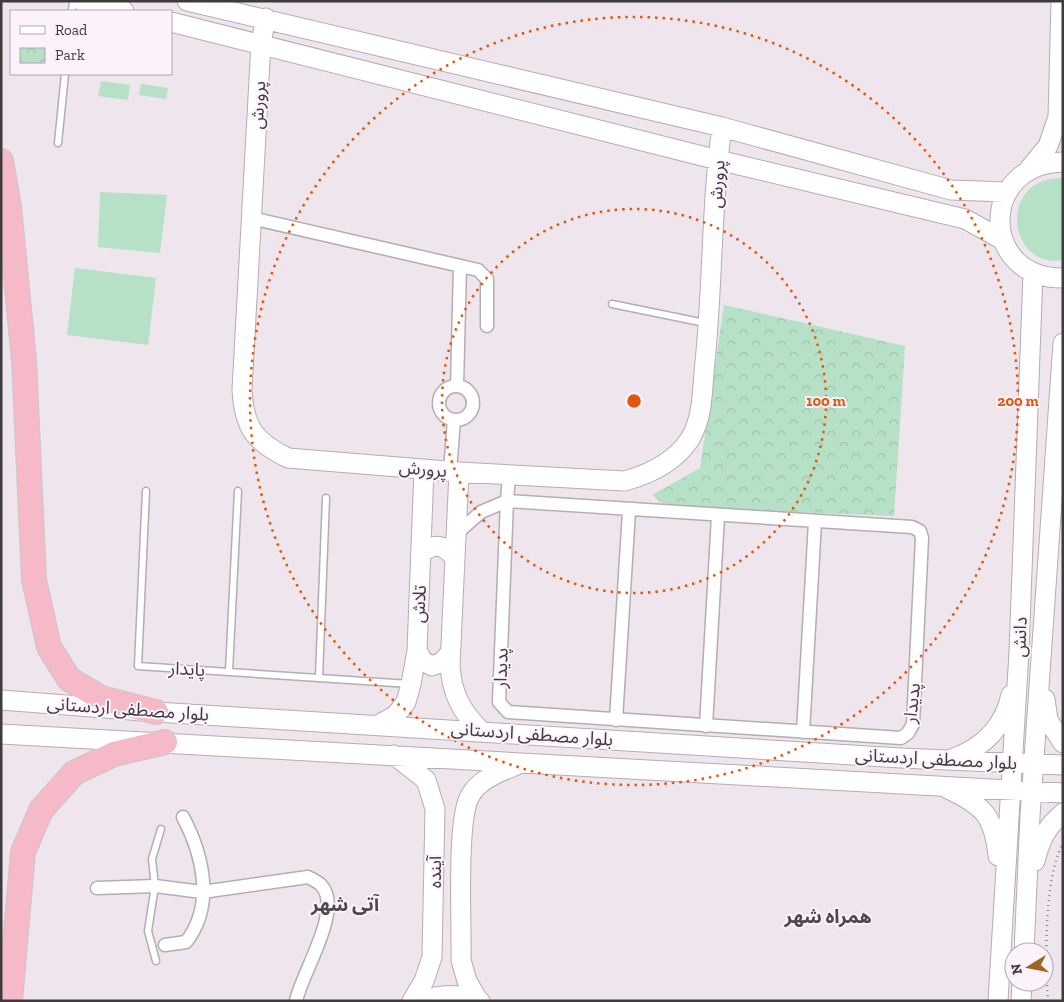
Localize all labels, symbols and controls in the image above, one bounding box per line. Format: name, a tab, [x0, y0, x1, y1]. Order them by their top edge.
legend	[10, 10, 172, 75]
text: Road	[55, 21, 88, 39]
text: Park	[55, 46, 85, 64]
street label: پرورش	[246, 80, 270, 130]
street label: پرورش	[704, 159, 730, 209]
centre of rings	[625, 392, 643, 410]
text: 100 m	[806, 392, 846, 410]
text: 200 m	[997, 392, 1039, 410]
street label: پرورش	[398, 456, 448, 482]
street label: تلاش	[407, 584, 431, 624]
street label: دانش	[1008, 616, 1032, 658]
street label: پدیدار	[489, 647, 513, 690]
street label: پایدار	[167, 657, 206, 681]
street label: پدیدار	[899, 682, 925, 725]
street label: بلوار مصطفی اردستانی	[46, 692, 210, 726]
street label: بلوار مصطفی اردستانی	[450, 717, 614, 751]
street label: بلوار مصطفی اردستانی	[854, 744, 1018, 774]
street label: آینده	[424, 855, 446, 888]
district label: آتی شهر	[310, 893, 380, 916]
district label: همراه شهر	[783, 905, 872, 928]
north arrow	[1004, 942, 1054, 992]
text: N	[1007, 962, 1026, 976]

